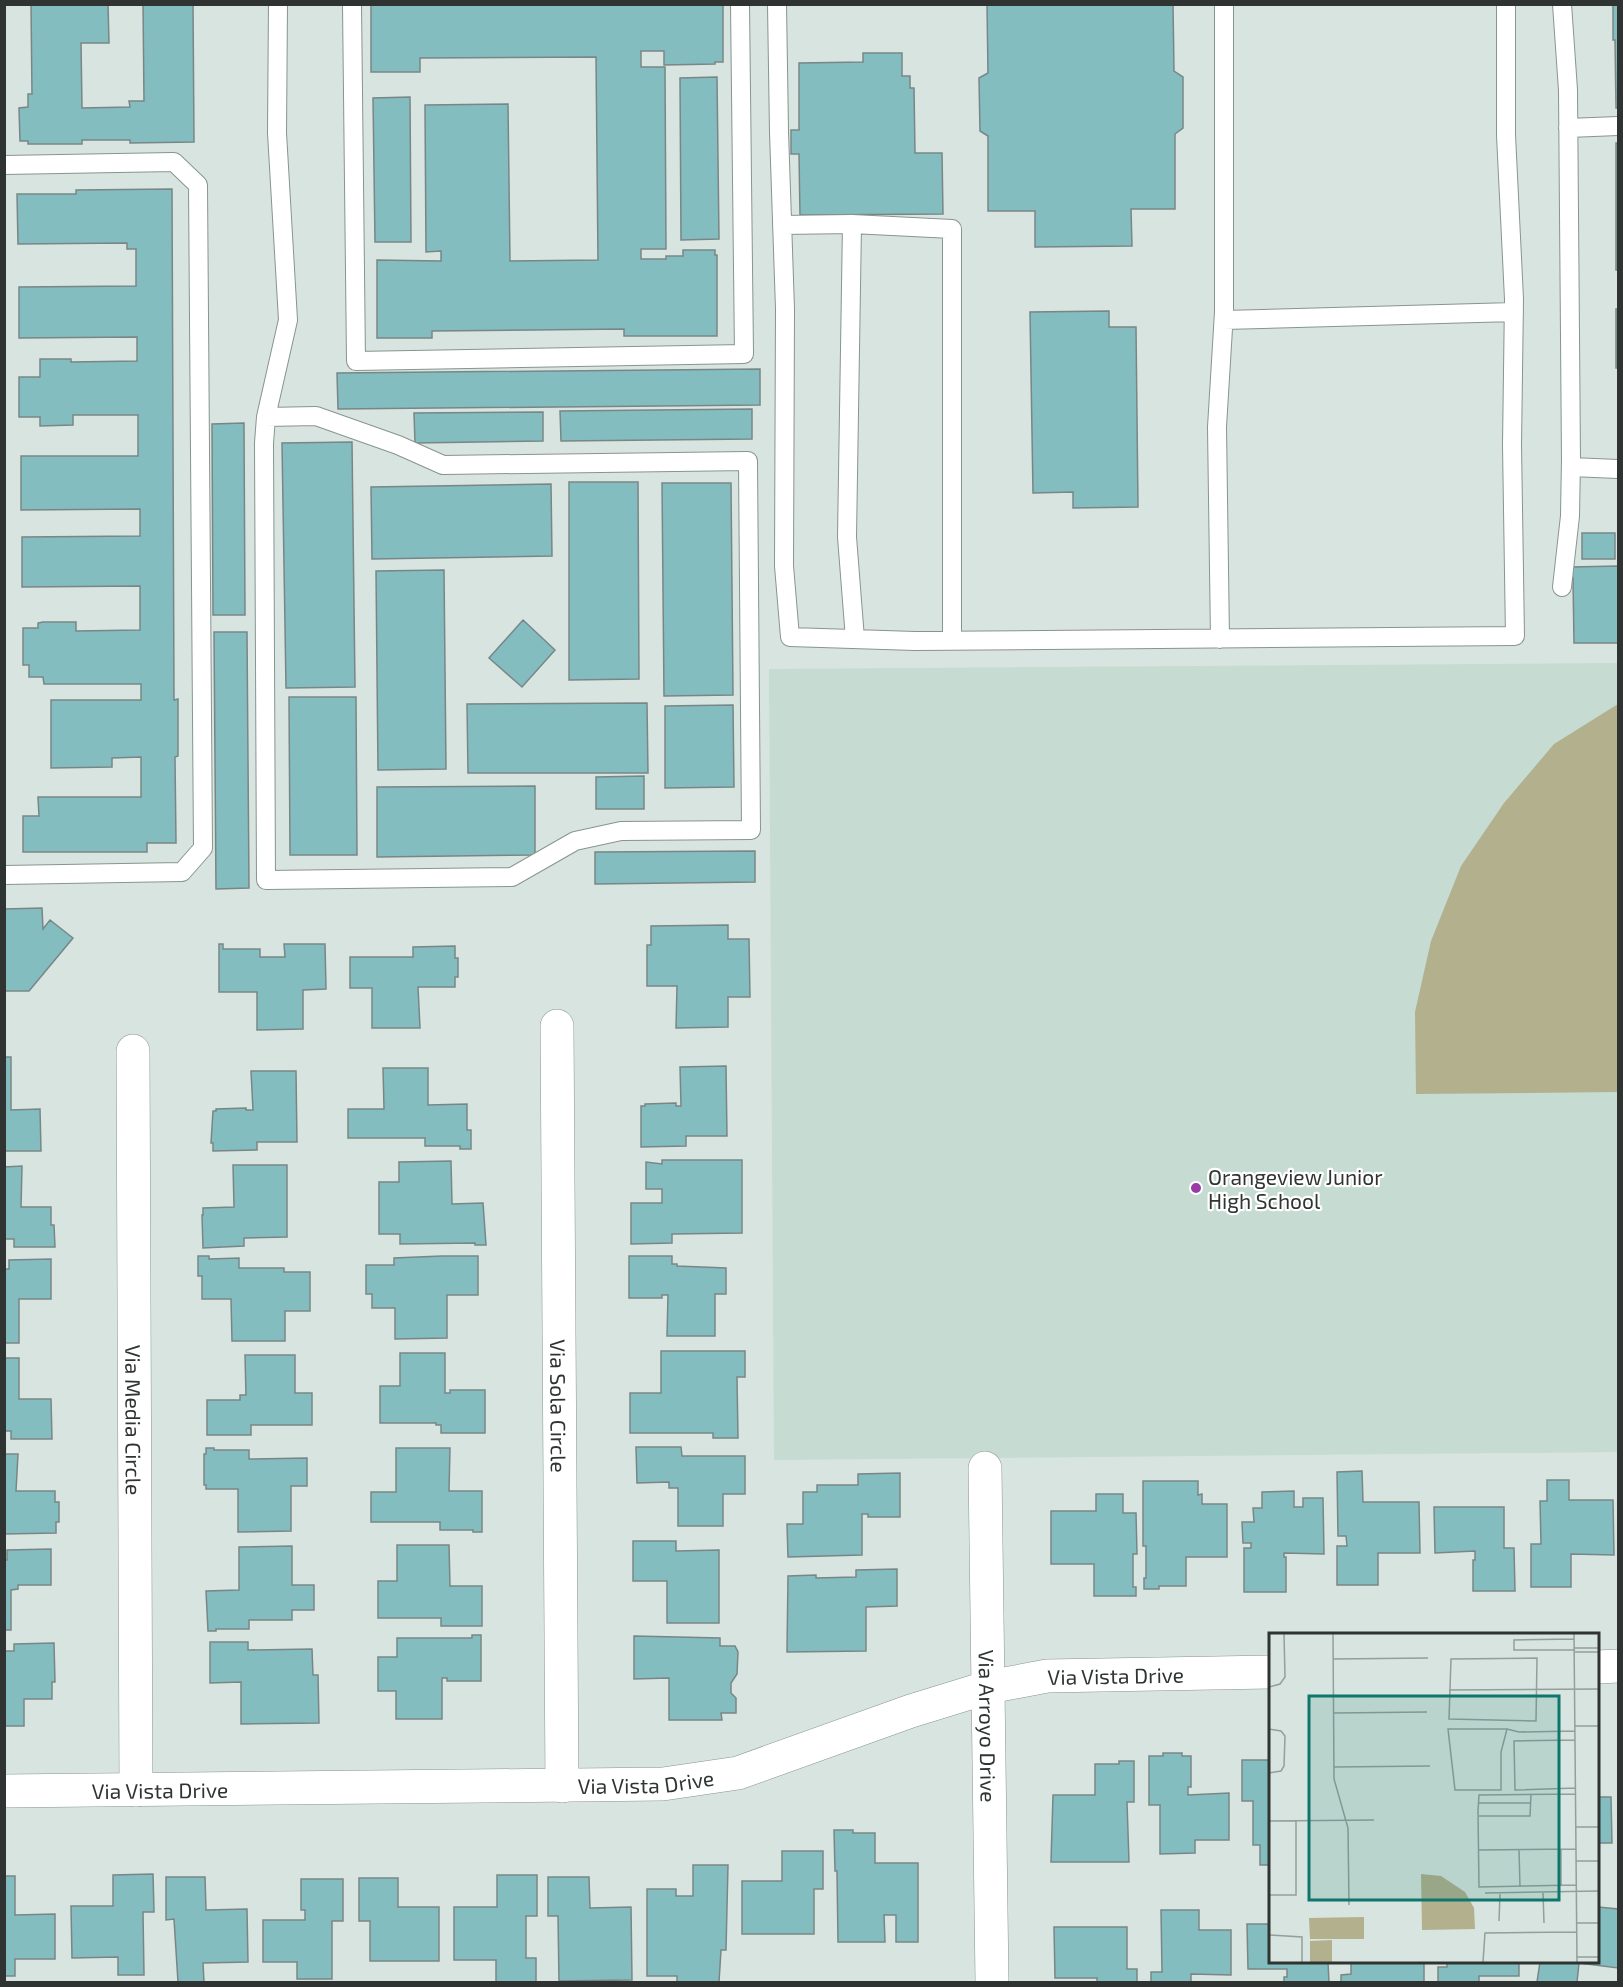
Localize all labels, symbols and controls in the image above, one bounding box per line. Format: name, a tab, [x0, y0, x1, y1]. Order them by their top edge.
place label: Orangeview Junior High School	[1208, 1164, 1383, 1213]
marker: Orangeview Junior High School	[1189, 1181, 1203, 1195]
street label: Via Sola Circle	[547, 1339, 572, 1473]
street label: Via Media Circle	[122, 1345, 147, 1495]
inset map	[1269, 1633, 1599, 1963]
street label: Via Arroyo Drive	[975, 1649, 1002, 1802]
street label: Via Vista Drive	[1047, 1661, 1184, 1688]
street label: Via Vista Drive	[578, 1764, 716, 1797]
street label: Via Vista Drive	[92, 1776, 228, 1803]

